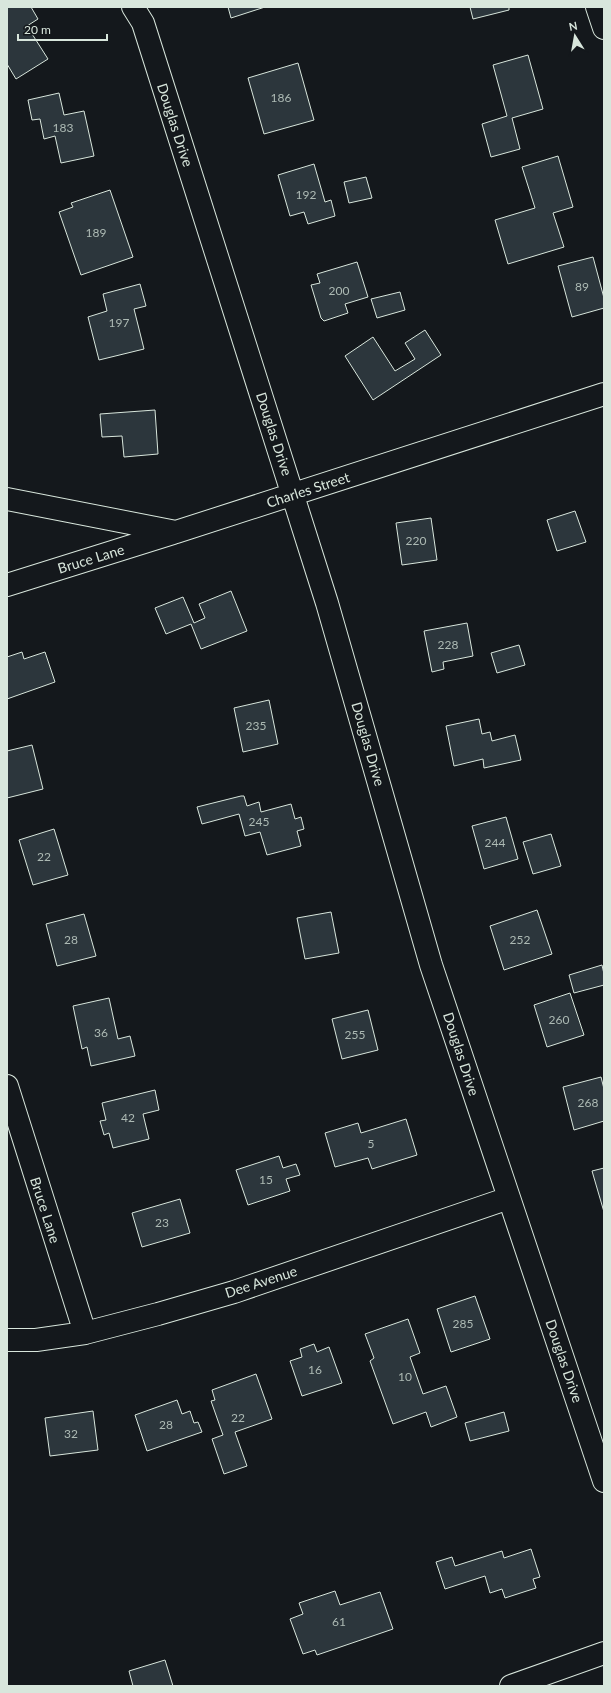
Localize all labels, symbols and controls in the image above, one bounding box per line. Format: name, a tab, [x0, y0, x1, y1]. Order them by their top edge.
scale bar	[18, 16, 107, 42]
north arrow	[555, 16, 595, 56]
text: N	[568, 19, 578, 33]
text: 20 m	[24, 22, 51, 37]
street label: Douglas Drive	[154, 81, 197, 169]
house number: 186	[271, 90, 291, 105]
house number: 183	[53, 120, 73, 135]
house number: 192	[296, 187, 316, 202]
house number: 189	[86, 225, 106, 240]
house number: 89	[575, 279, 589, 294]
house number: 200	[329, 283, 349, 298]
house number: 197	[109, 315, 129, 330]
street label: Douglas Drive	[253, 390, 296, 478]
street label: Charles Street	[264, 468, 352, 511]
house number: 220	[406, 533, 426, 548]
street label: Bruce Lane	[56, 540, 126, 577]
house number: 228	[438, 637, 458, 652]
street label: Douglas Drive	[348, 700, 389, 788]
house number: 235	[246, 718, 266, 733]
house number: 245	[249, 814, 269, 829]
house number: 244	[485, 835, 505, 850]
house number: 22	[37, 849, 51, 864]
house number: 28	[64, 932, 78, 947]
house number: 252	[510, 932, 530, 947]
street label: Douglas Drive	[440, 1010, 483, 1098]
house number: 260	[549, 1012, 569, 1027]
house number: 36	[94, 1025, 108, 1040]
house number: 255	[345, 1027, 365, 1042]
house number: 268	[578, 1095, 598, 1110]
house number: 42	[121, 1110, 135, 1125]
house number: 5	[368, 1136, 375, 1151]
house number: 15	[259, 1172, 273, 1187]
street label: Bruce Lane	[27, 1175, 64, 1245]
house number: 23	[155, 1215, 169, 1230]
street label: Dee Avenue	[223, 1262, 299, 1301]
house number: 285	[453, 1316, 473, 1331]
street label: Douglas Drive	[542, 1317, 587, 1405]
house number: 16	[308, 1362, 322, 1377]
house number: 10	[398, 1369, 412, 1384]
house number: 22	[231, 1410, 245, 1425]
house number: 28	[159, 1417, 173, 1432]
house number: 32	[64, 1426, 78, 1441]
house number: 61	[332, 1614, 346, 1629]

